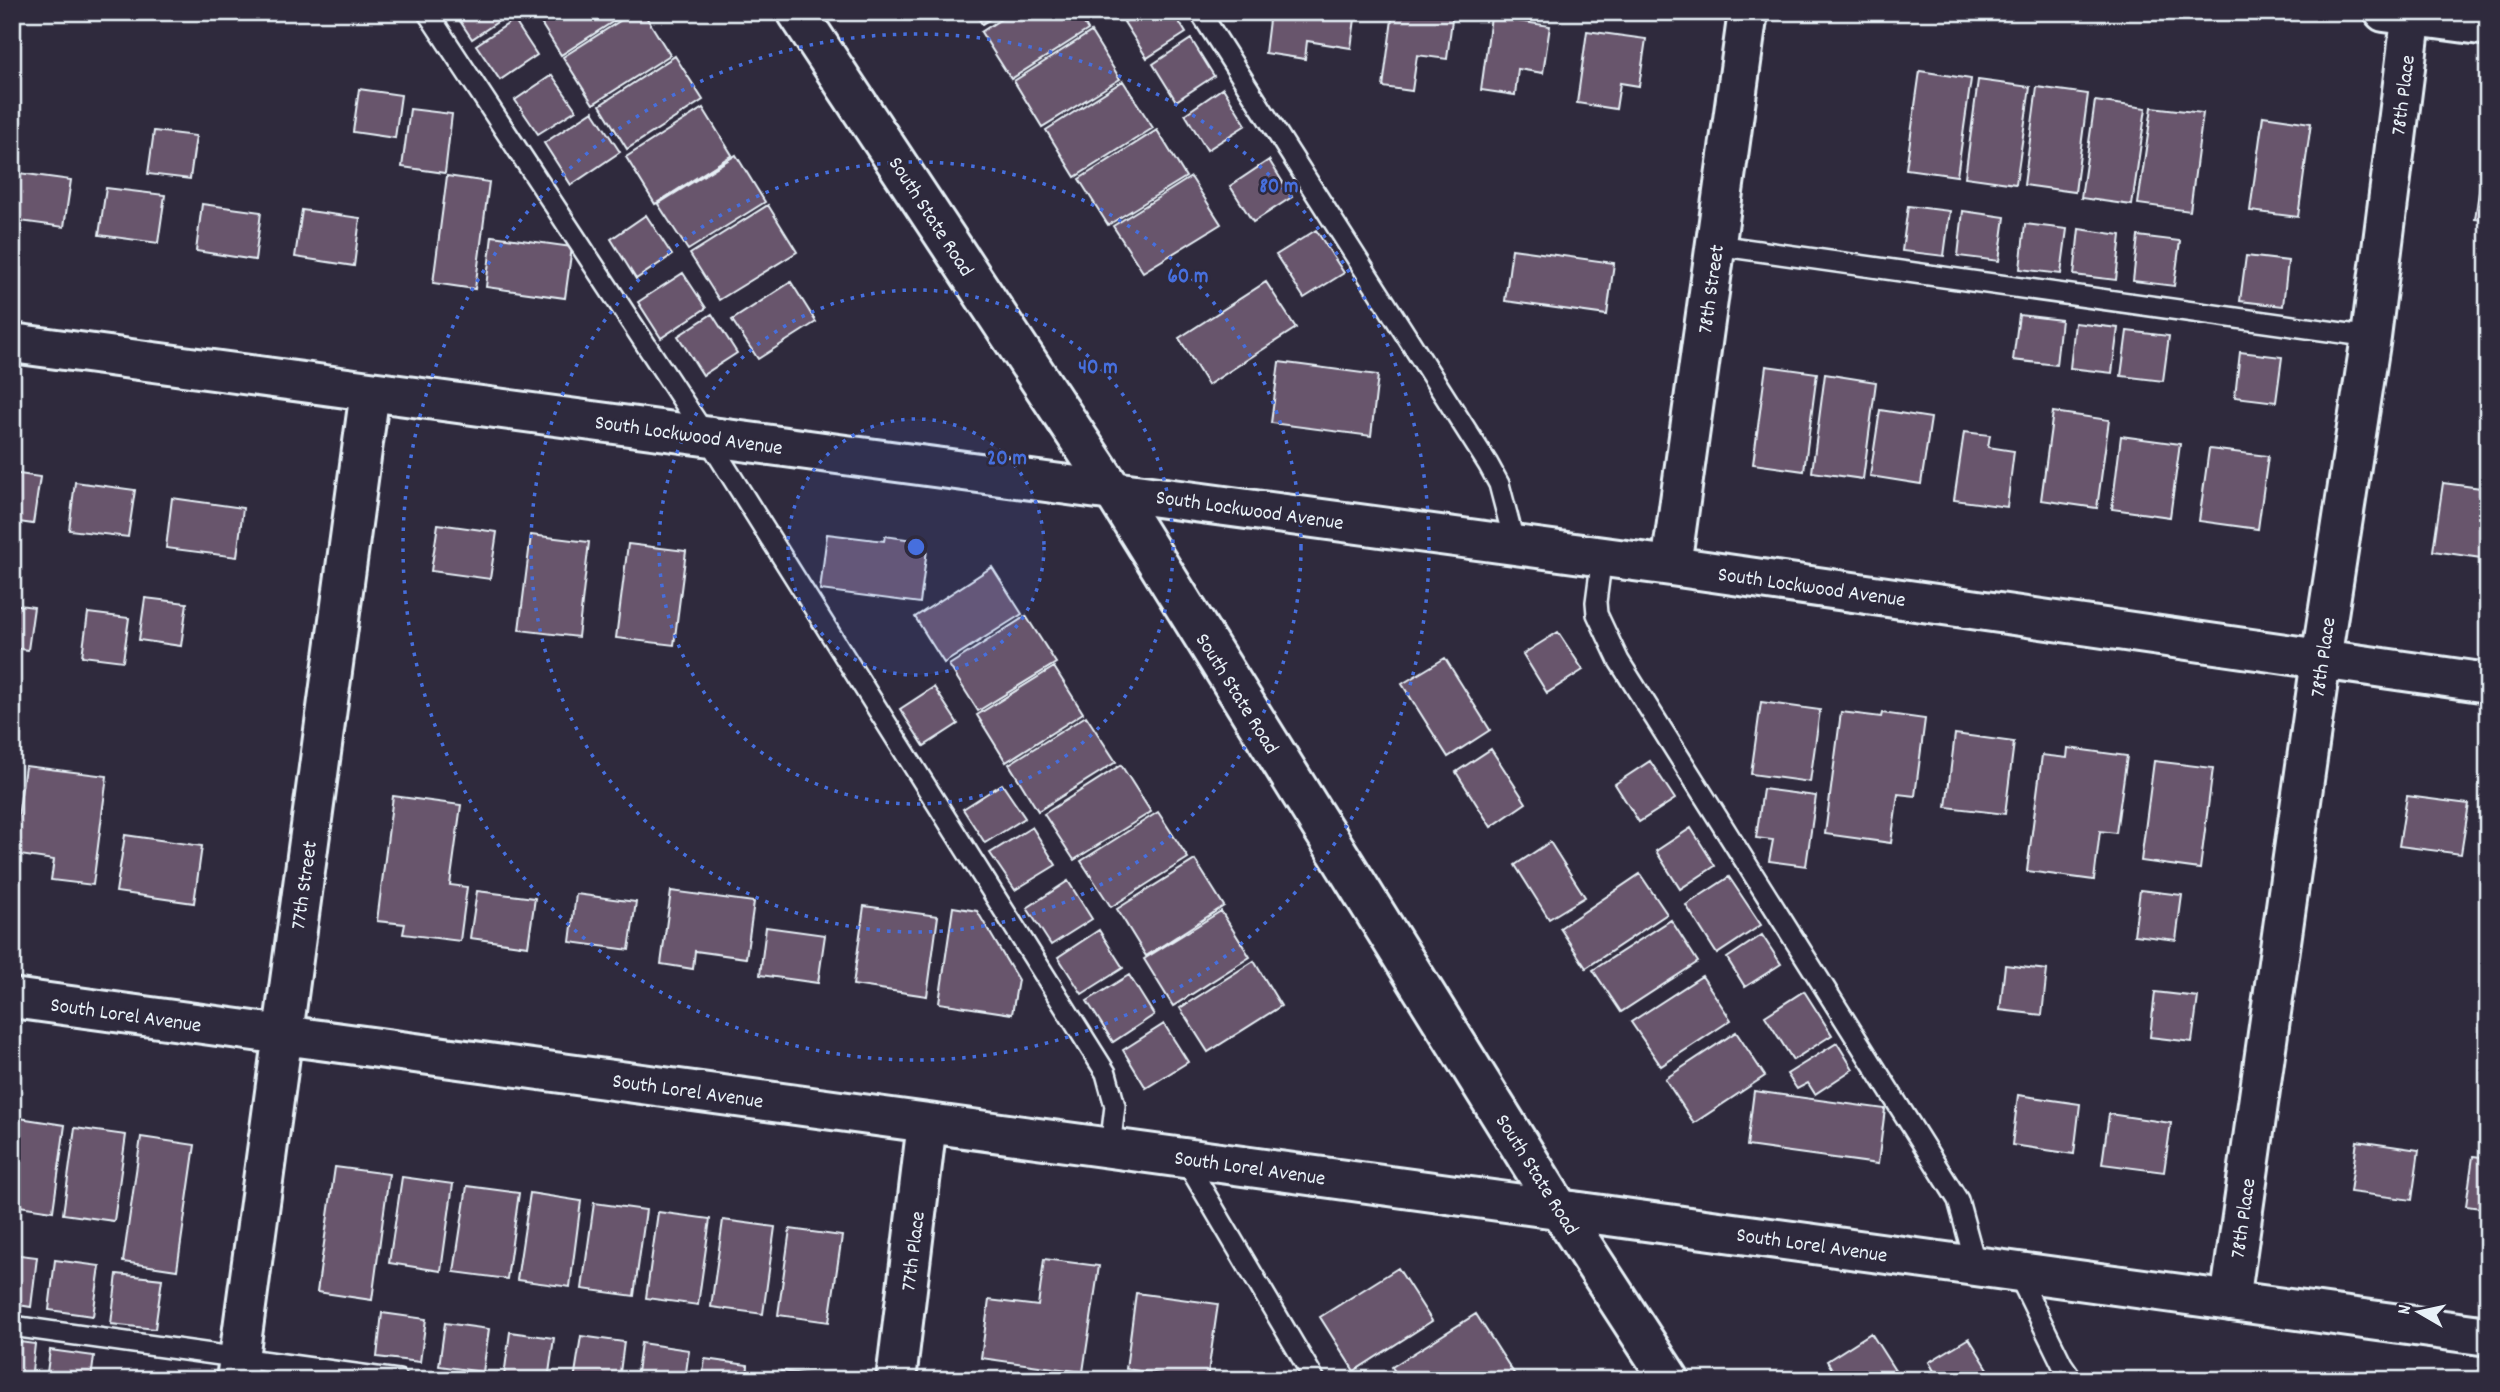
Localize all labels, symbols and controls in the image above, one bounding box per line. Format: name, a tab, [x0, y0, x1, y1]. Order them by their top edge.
street label: 78th Place	[2385, 53, 2425, 137]
street label: South State Road	[879, 152, 980, 284]
text: 80 m	[1259, 173, 1299, 203]
street label: 78th Street	[1692, 243, 1734, 336]
text: 60 m	[1168, 263, 1208, 293]
text: 40 m	[1078, 354, 1118, 384]
street label: South Lockwood Avenue	[593, 409, 784, 465]
text: 20 m	[987, 445, 1027, 475]
street label: South Lockwood Avenue	[1154, 484, 1345, 540]
centre of rings	[904, 535, 928, 559]
street label: South Lockwood Avenue	[1716, 561, 1907, 617]
street label: 78th Place	[2305, 615, 2345, 699]
street label: South State Road	[1186, 628, 1285, 761]
street label: 77th Street	[285, 839, 327, 932]
street label: South Lorel Avenue	[48, 992, 203, 1042]
street label: South Lorel Avenue	[610, 1068, 765, 1118]
street label: South State Road	[1486, 1109, 1585, 1242]
street label: South Lorel Avenue	[1172, 1145, 1327, 1195]
street label: 78th Place	[2225, 1176, 2265, 1260]
street label: 77th Place	[895, 1210, 935, 1293]
street label: South Lorel Avenue	[1734, 1222, 1889, 1272]
north arrow	[2384, 1276, 2454, 1346]
text: N	[2392, 1303, 2420, 1317]

